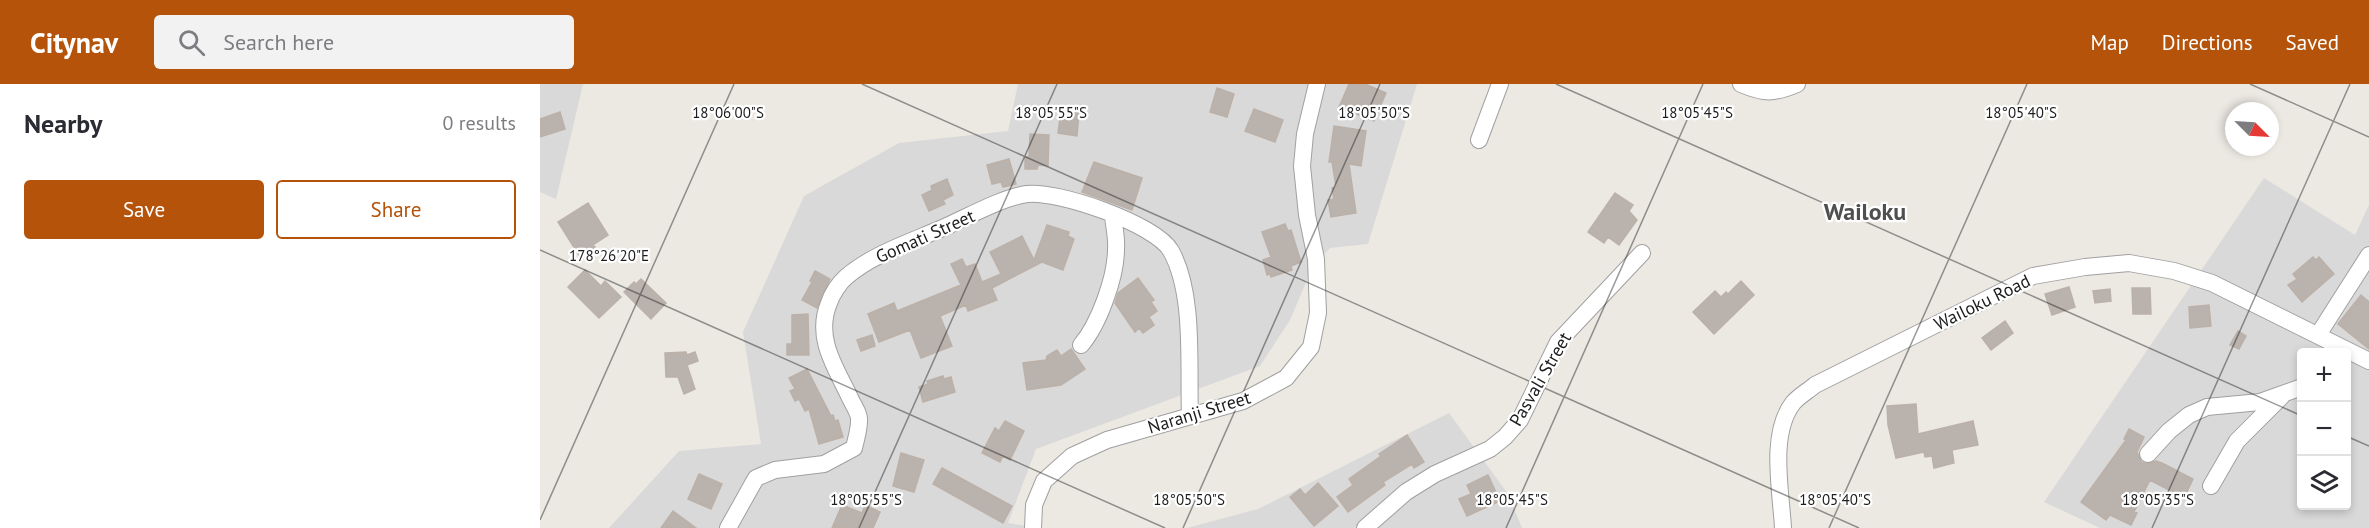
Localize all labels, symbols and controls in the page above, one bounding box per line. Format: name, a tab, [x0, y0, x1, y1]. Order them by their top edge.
search box	[154, 15, 574, 69]
text: Citynav	[30, 24, 118, 61]
icon: search	[175, 26, 208, 59]
text: Search here	[223, 28, 334, 56]
text: Map	[2090, 29, 2129, 56]
text: Directions	[2162, 29, 2253, 56]
text: Saved	[2286, 29, 2339, 56]
north arrow	[2225, 102, 2279, 156]
text: 18°06'00"S	[692, 103, 764, 122]
text: 18°05'55"S	[1015, 103, 1087, 122]
text: 18°05'50"S	[1338, 103, 1410, 122]
text: 18°05'45"S	[1661, 103, 1733, 122]
text: 18°05'40"S	[1985, 103, 2057, 122]
text: Nearby	[24, 107, 102, 140]
text: 0 results	[443, 110, 516, 136]
button: Save	[24, 180, 264, 239]
button: Share	[276, 180, 516, 239]
district label: Wailoku	[1824, 196, 1906, 227]
street label: Gomati Street	[872, 204, 978, 268]
text: 178°26'20"E	[569, 246, 649, 265]
street label: Wailoku Road	[1930, 269, 2034, 335]
street label: Pasvali Street	[1504, 328, 1576, 430]
map controls	[2297, 348, 2351, 510]
button: +	[2297, 348, 2351, 402]
street label: Naranji Street	[1145, 385, 1253, 439]
button: −	[2297, 402, 2351, 456]
button: layers	[2297, 456, 2351, 510]
text: 18°05'55"S	[830, 490, 902, 509]
text: 18°05'50"S	[1153, 490, 1225, 509]
text: 18°05'45"S	[1476, 490, 1548, 509]
text: 18°05'40"S	[1799, 490, 1871, 509]
text: 18°05'35"S	[2122, 490, 2194, 509]

